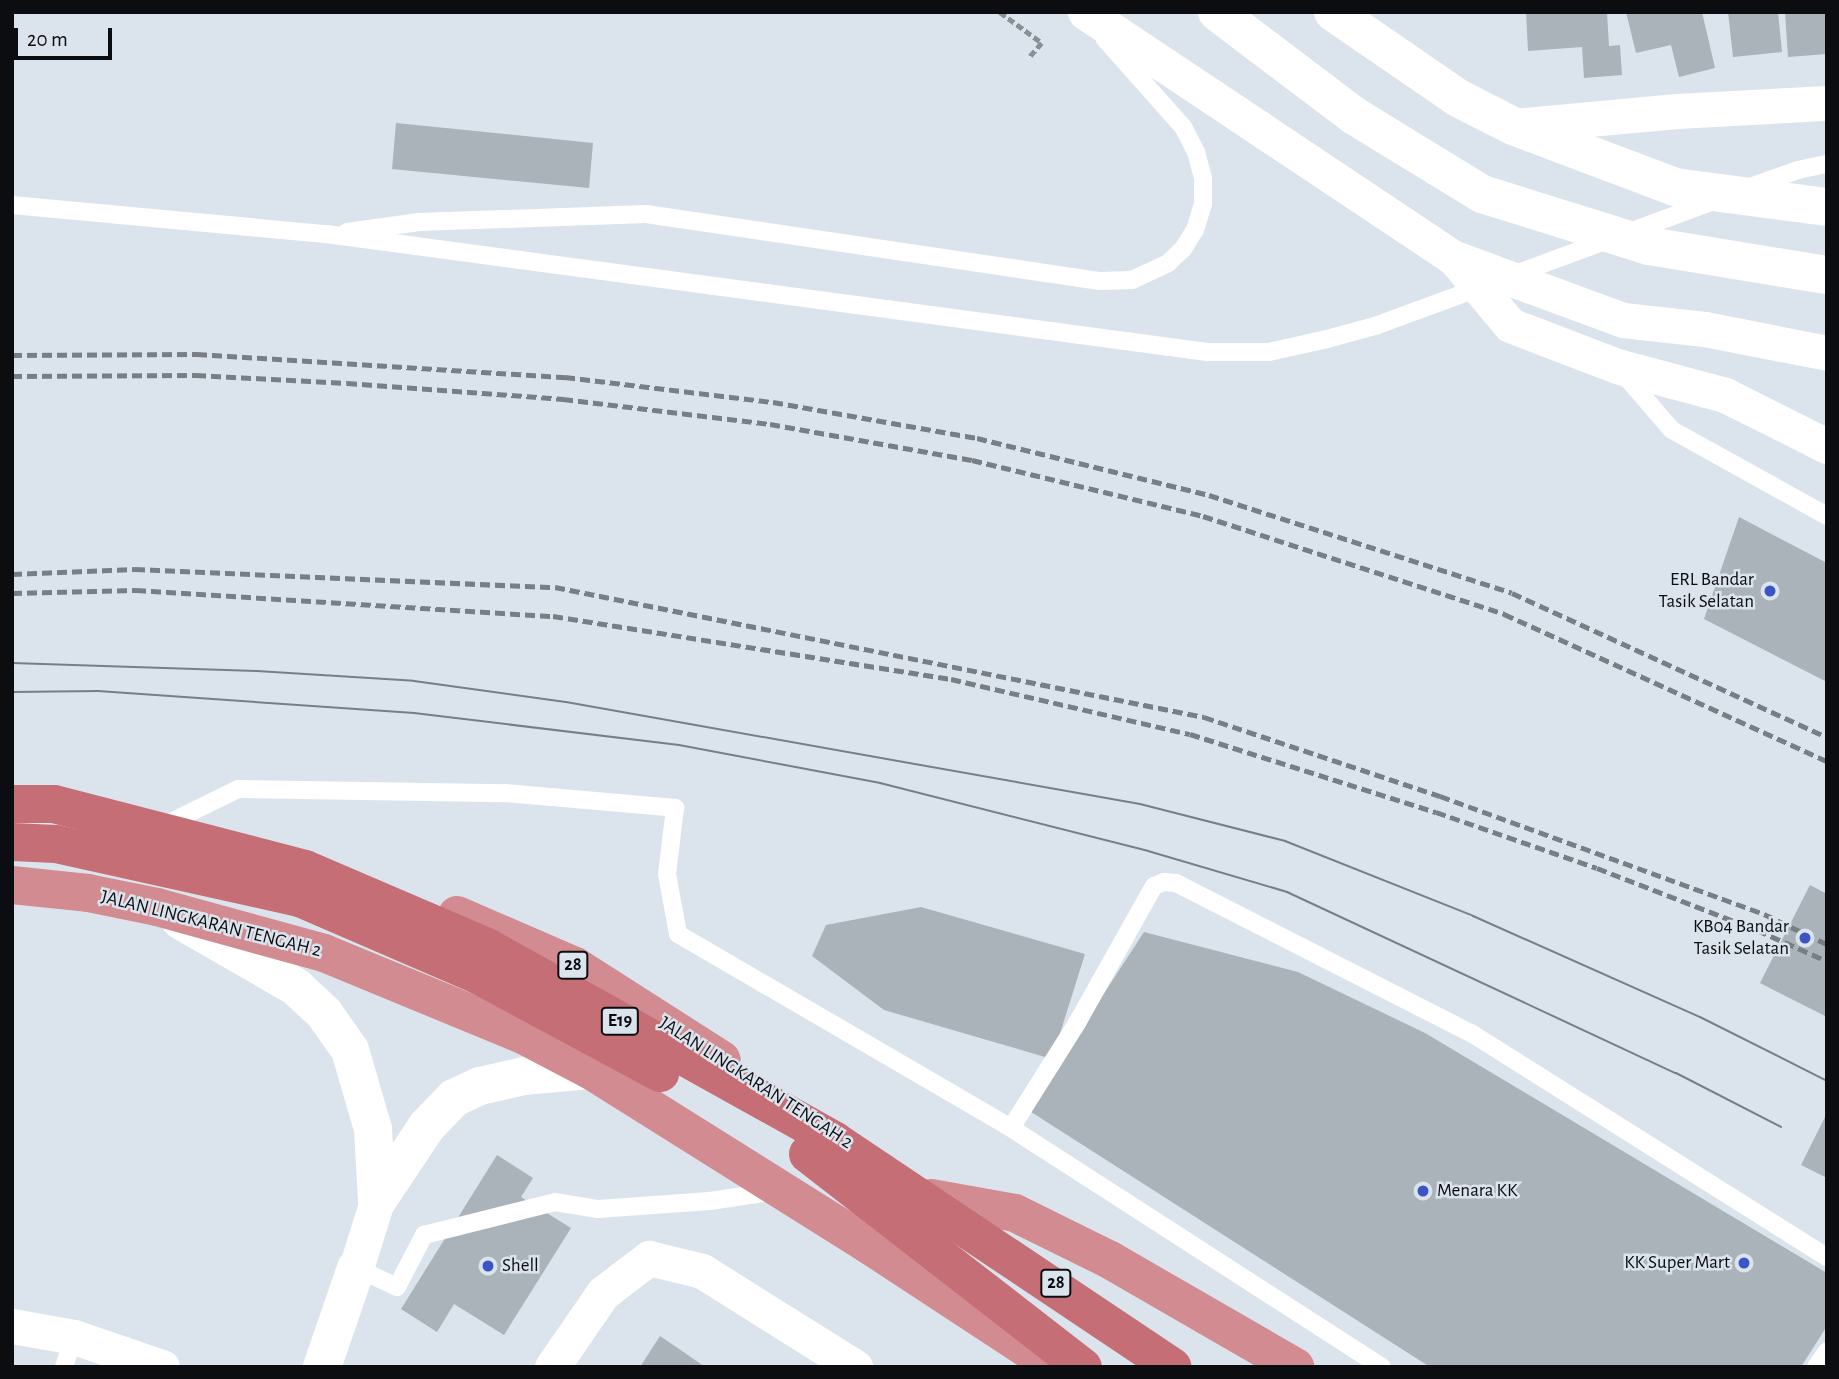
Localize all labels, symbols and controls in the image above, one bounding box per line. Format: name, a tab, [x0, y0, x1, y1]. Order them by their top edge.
scale bar	[18, 14, 116, 58]
text: 20 m	[27, 29, 68, 50]
place label: ERL Bandar Tasik Selatan	[1658, 569, 1754, 613]
marker: ERL Bandar Tasik Selatan	[1760, 581, 1780, 601]
street label: JALAN LINGKARAN TENGAH 2	[98, 886, 324, 962]
place label: KB04 Bandar Tasik Selatan	[1693, 916, 1789, 960]
marker: KB04 Bandar Tasik Selatan	[1795, 928, 1815, 948]
road number: 28	[557, 950, 589, 980]
road number: E19	[601, 1006, 639, 1036]
street label: JALAN LINGKARAN TENGAH 2	[655, 1012, 857, 1154]
place label: Menara KK	[1437, 1180, 1517, 1202]
marker: Menara KK	[1415, 1183, 1431, 1199]
place label: KK Super Mart	[1624, 1252, 1730, 1274]
place label: Shell	[502, 1255, 539, 1277]
marker: KK Super Mart	[1736, 1255, 1752, 1271]
marker: Shell	[480, 1258, 496, 1274]
road number: 28	[1040, 1268, 1072, 1298]

